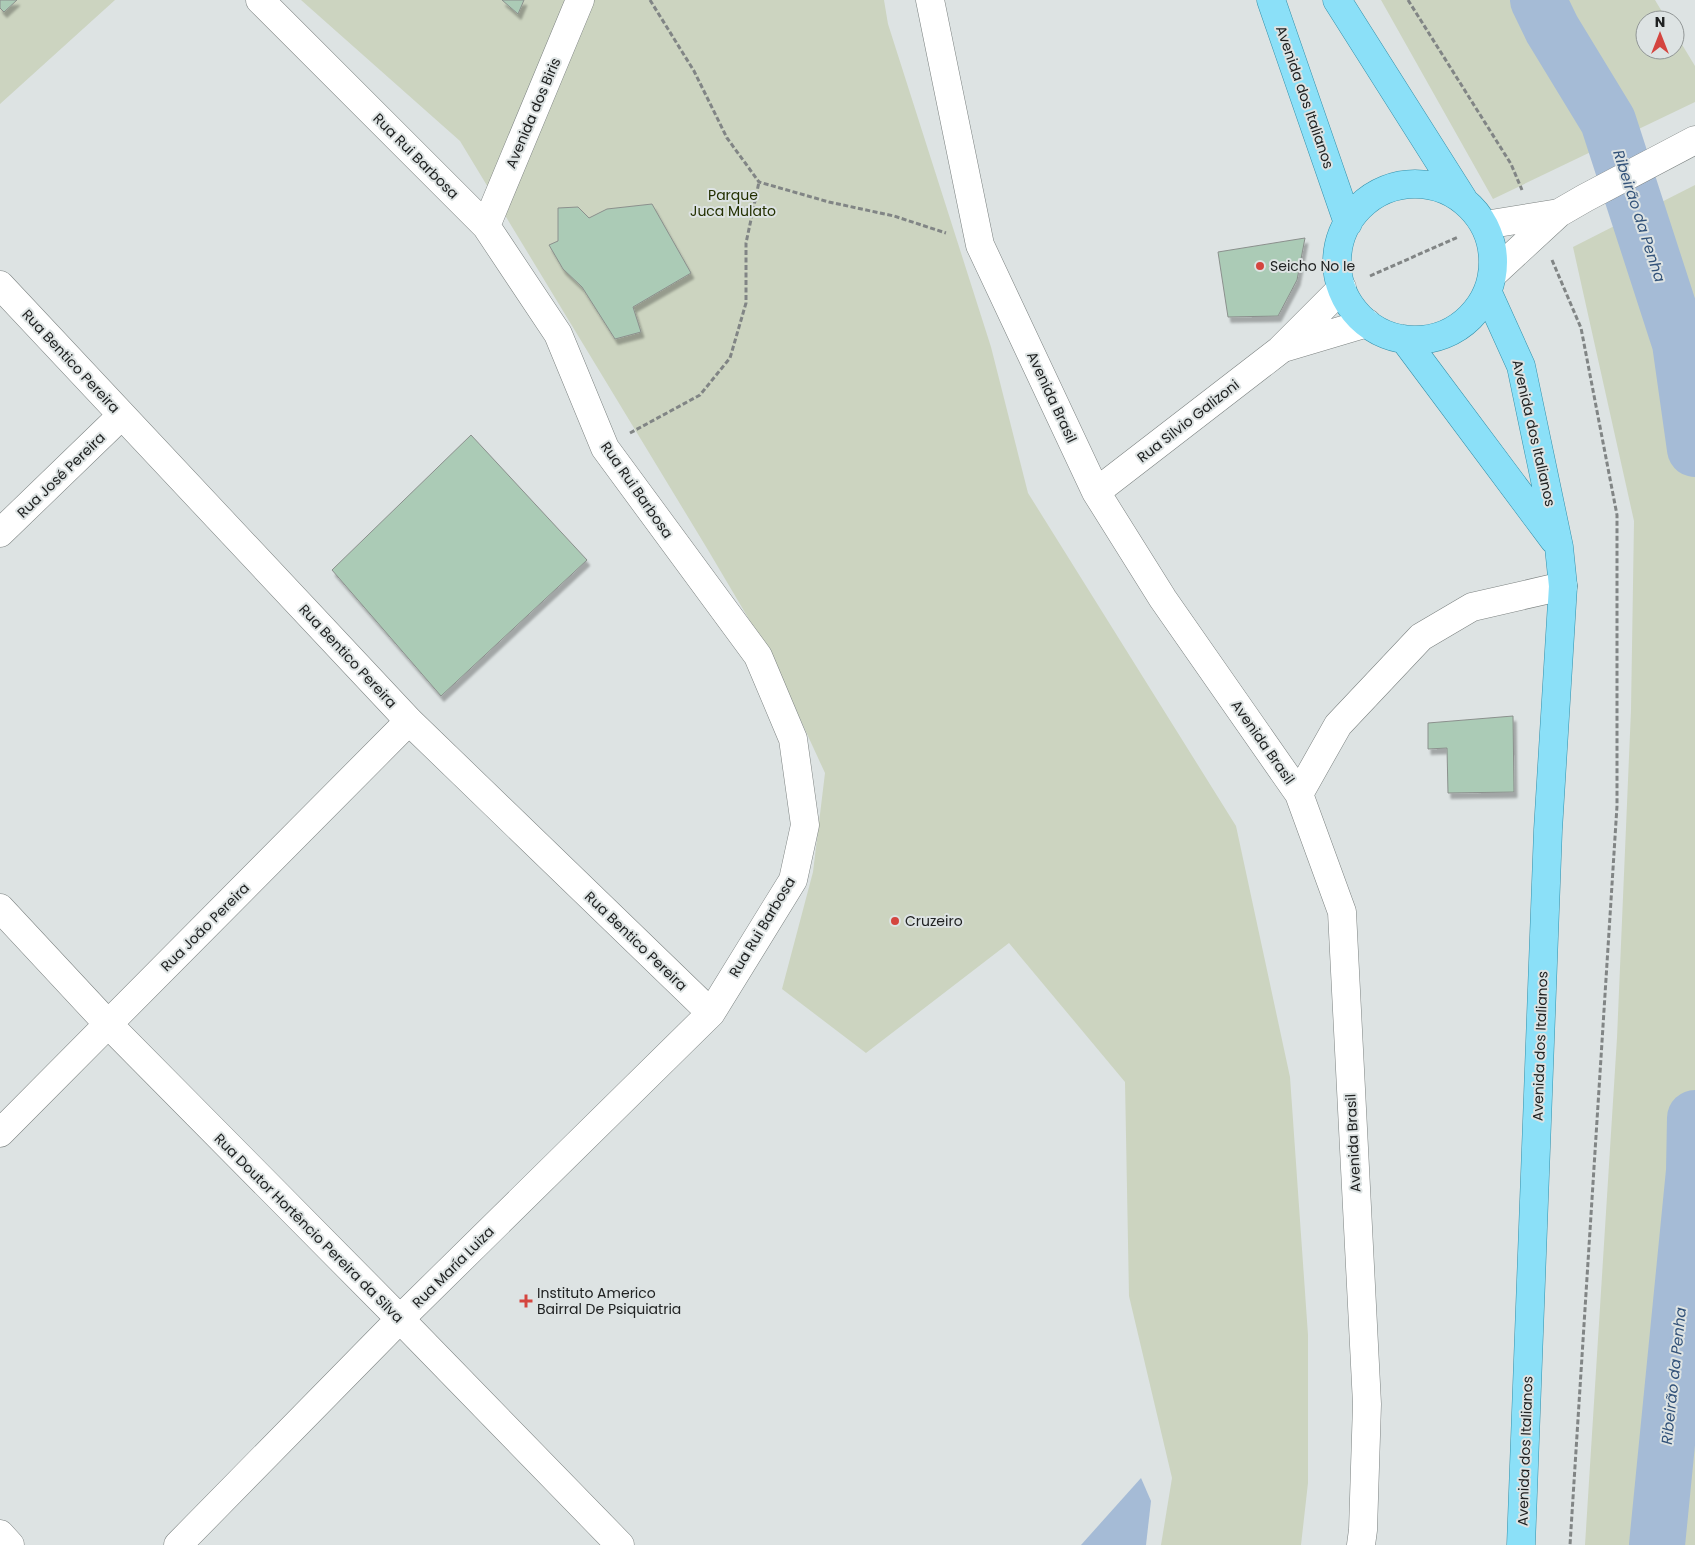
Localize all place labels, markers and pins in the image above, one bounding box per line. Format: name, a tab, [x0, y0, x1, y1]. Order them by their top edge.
place label: Seicho No Ie	[1270, 256, 1355, 276]
marker: Seicho No Ie	[1254, 260, 1266, 272]
place label: Cruzeiro	[905, 911, 963, 931]
marker: Cruzeiro	[889, 915, 901, 927]
place label: Instituto Americo Bairral De Psiquiatria	[537, 1283, 681, 1319]
marker: Instituto Americo Bairral De Psiquiatria	[519, 1294, 533, 1308]

